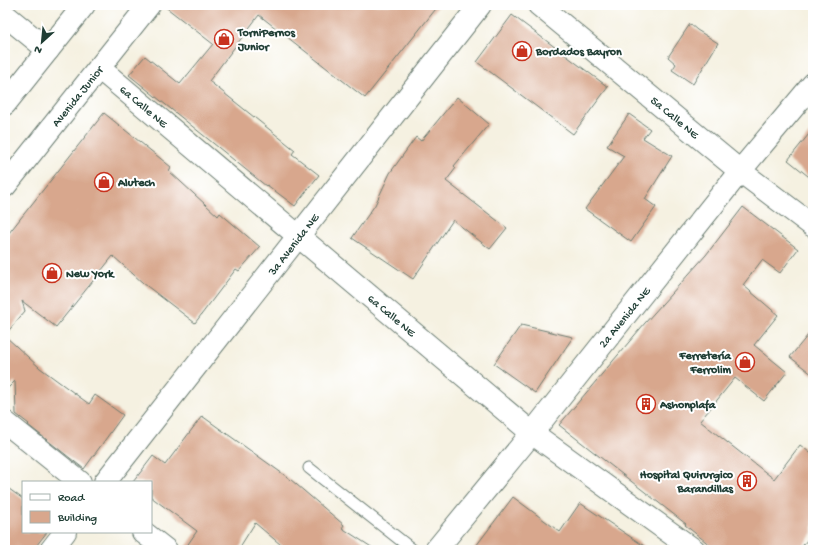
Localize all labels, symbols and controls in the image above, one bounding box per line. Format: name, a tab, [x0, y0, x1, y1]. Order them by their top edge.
north arrow	[22, 22, 62, 62]
place label: TorniPernos Junior	[237, 27, 295, 55]
shop icon: TorniPernos Junior	[213, 28, 235, 50]
shop icon: Bordados Bayron	[511, 40, 533, 62]
text: N	[32, 42, 44, 56]
place label: Bordados Bayron	[535, 46, 622, 60]
street label: Avenida Junior	[50, 63, 108, 130]
street label: 6a Calle NE	[116, 83, 170, 132]
street label: 5a Calle NE	[647, 94, 701, 143]
shop icon: Alutech	[93, 171, 115, 193]
place label: Alutech	[117, 177, 156, 191]
street label: 3a Avenida NE	[266, 211, 323, 280]
shop icon: New York	[41, 262, 63, 284]
place label: New York	[66, 268, 115, 282]
street label: 2a Avenida NE	[597, 285, 655, 351]
street label: 6a Calle NE	[364, 292, 418, 341]
place label: Ferretería Ferrolim	[678, 350, 732, 378]
shop icon: Ferretería Ferrolim	[734, 351, 756, 373]
building icon: Ashonplafa	[635, 393, 657, 415]
place label: Ashonplafa	[659, 399, 717, 413]
place label: Hospital Quirurgico Barandillas	[640, 469, 734, 497]
building icon: Hospital Quirurgico Barandillas	[736, 470, 758, 492]
legend	[22, 481, 152, 533]
text: Road	[58, 492, 85, 506]
text: Building	[57, 512, 97, 526]

